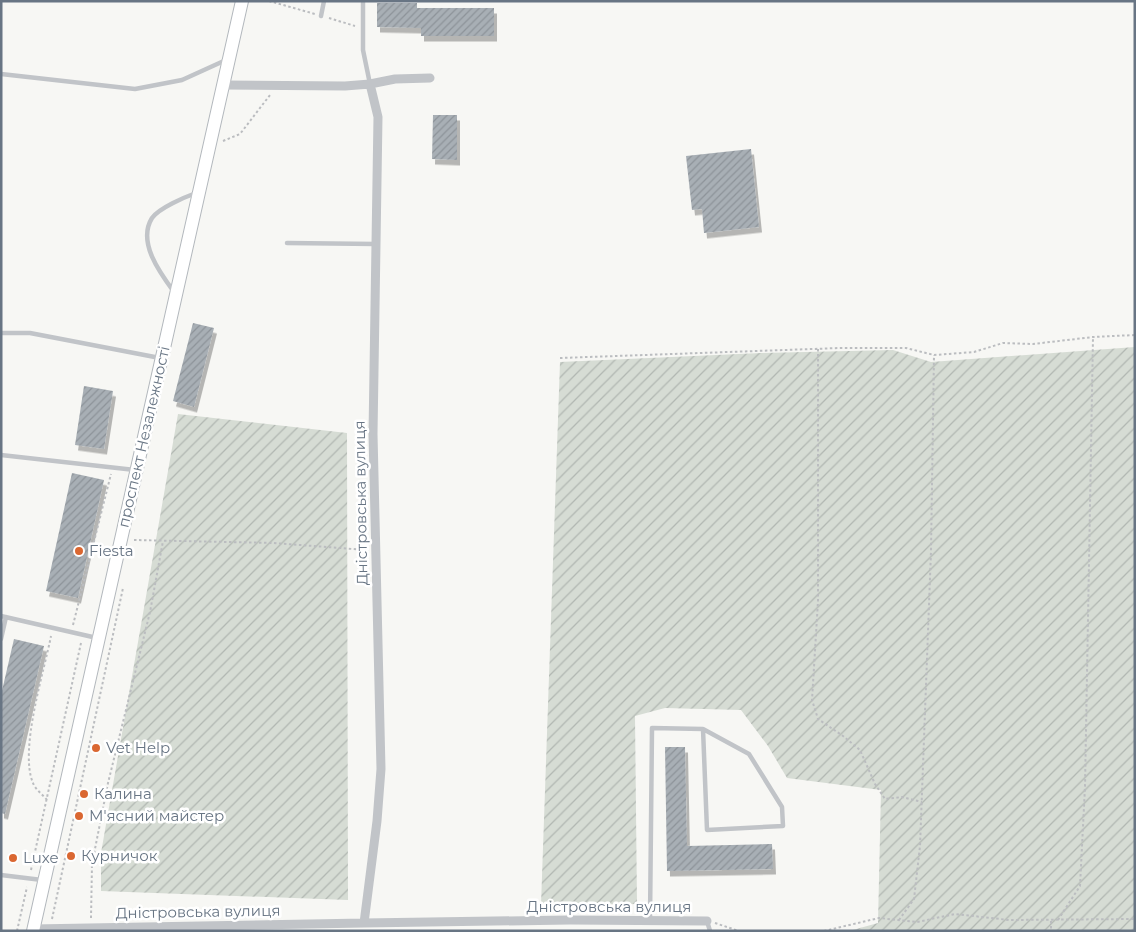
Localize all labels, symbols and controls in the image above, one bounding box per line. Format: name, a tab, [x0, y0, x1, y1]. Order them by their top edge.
street label: проспект Незалежності	[113, 344, 174, 530]
street label: Дністровська вулиця	[350, 420, 371, 586]
place label: Fiesta	[89, 541, 134, 560]
marker: Fiesta	[73, 545, 85, 557]
place label: Vet Help	[106, 738, 170, 757]
marker: Vet Help	[90, 742, 102, 754]
place label: Калина	[94, 784, 152, 803]
marker: Калина	[78, 788, 90, 800]
place label: М'ясний майстер	[89, 806, 224, 825]
marker: М'ясний майстер	[73, 810, 85, 822]
place label: Курничок	[81, 846, 158, 865]
place label: Luxe	[23, 848, 59, 867]
marker: Курничок	[65, 850, 77, 862]
marker: Luxe	[7, 852, 19, 864]
street label: Дністровська вулиця	[527, 897, 691, 916]
street label: Дністровська вулиця	[115, 901, 281, 922]

